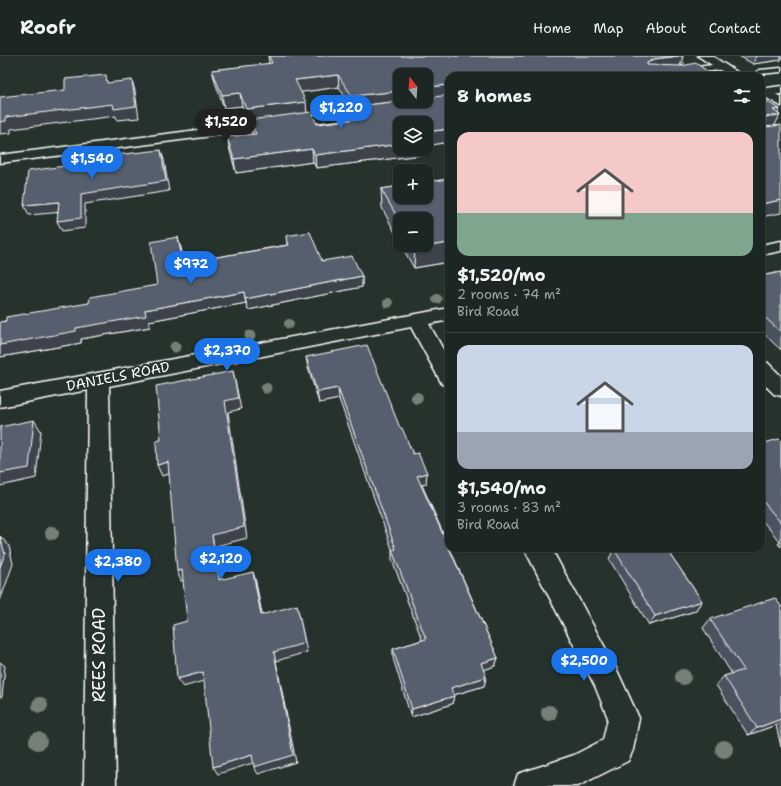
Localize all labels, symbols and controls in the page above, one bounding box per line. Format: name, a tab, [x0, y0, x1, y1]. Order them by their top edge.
text: Roofr	[20, 15, 76, 40]
text: Home	[533, 19, 572, 37]
text: Map	[594, 19, 624, 37]
text: About	[646, 19, 687, 37]
text: Contact	[709, 19, 761, 37]
north arrow	[393, 68, 433, 108]
map controls	[393, 68, 433, 252]
text: 8 homes	[457, 85, 532, 107]
icon: filters	[731, 85, 753, 107]
pin: $1,220	[308, 95, 374, 129]
text: $1,220	[319, 99, 363, 116]
pin: $1,520	[193, 109, 259, 143]
text: $1,520	[204, 113, 248, 130]
button: layers	[393, 116, 433, 156]
pin: $1,540	[59, 146, 125, 180]
text: $1,540	[70, 150, 114, 167]
icon: home	[569, 158, 641, 230]
button: +	[393, 164, 433, 204]
button: −	[393, 212, 433, 252]
pin: $972	[167, 251, 215, 285]
text: $972	[174, 255, 208, 272]
text: $1,520/mo	[457, 264, 546, 286]
text: 2 rooms · 74 m²	[457, 286, 561, 303]
text: Bird Road	[457, 303, 519, 320]
pin: $2,370	[194, 338, 260, 372]
text: $2,370	[203, 342, 251, 359]
street label: DANIELS ROAD	[65, 357, 171, 395]
icon: home	[569, 371, 641, 443]
text: $1,540/mo	[457, 477, 546, 499]
text: 3 rooms · 83 m²	[457, 499, 561, 516]
text: Bird Road	[457, 516, 519, 533]
pin: $2,120	[188, 546, 254, 580]
pin: $2,380	[85, 549, 151, 583]
text: $2,120	[199, 550, 243, 567]
text: $2,380	[94, 553, 142, 570]
street label: REES ROAD	[88, 608, 110, 702]
pin: $2,500	[551, 648, 617, 682]
text: $2,500	[560, 652, 608, 669]

